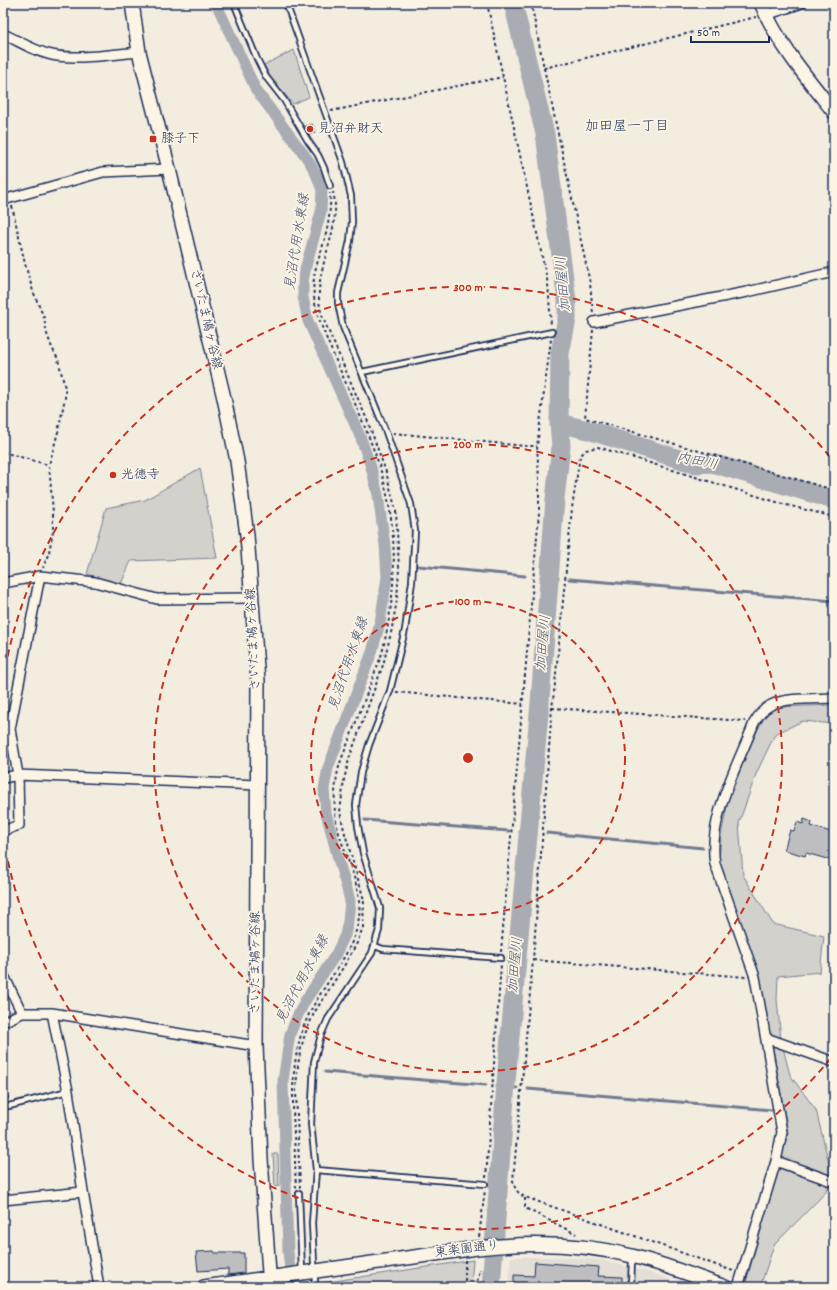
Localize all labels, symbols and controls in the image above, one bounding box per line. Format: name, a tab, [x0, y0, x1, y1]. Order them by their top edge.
scale bar	[691, 18, 769, 44]
text: 50 m	[697, 25, 720, 42]
district label: 加田屋一丁目	[585, 117, 669, 137]
place label: 見沼弁財天	[318, 120, 383, 139]
marker: 見沼弁財天	[305, 124, 315, 134]
place label: 膝子下	[161, 130, 200, 149]
marker: 膝子下	[148, 134, 158, 144]
water label: 見沼代用水東縁	[280, 191, 316, 292]
water label: 加田屋川	[552, 255, 576, 313]
street label: さいたま鳩ヶ谷線	[184, 266, 226, 373]
text: 300 m	[453, 280, 483, 297]
text: 200 m	[453, 437, 483, 454]
water label: 内田川	[674, 448, 720, 476]
place label: 光徳寺	[121, 466, 160, 485]
marker: 光徳寺	[108, 470, 118, 480]
street label: さいたま鳩ヶ谷線	[242, 586, 266, 691]
text: 100 m	[455, 594, 481, 611]
water label: 見沼代用水東縁	[324, 613, 375, 714]
water label: 加田屋川	[532, 614, 556, 672]
centre of rings	[461, 751, 475, 765]
street label: さいたま鳩ヶ谷線	[247, 910, 266, 1015]
water label: 見沼代用水東縁	[271, 931, 335, 1028]
water label: 加田屋川	[504, 936, 528, 994]
street label: 東楽園通り	[434, 1237, 500, 1263]

